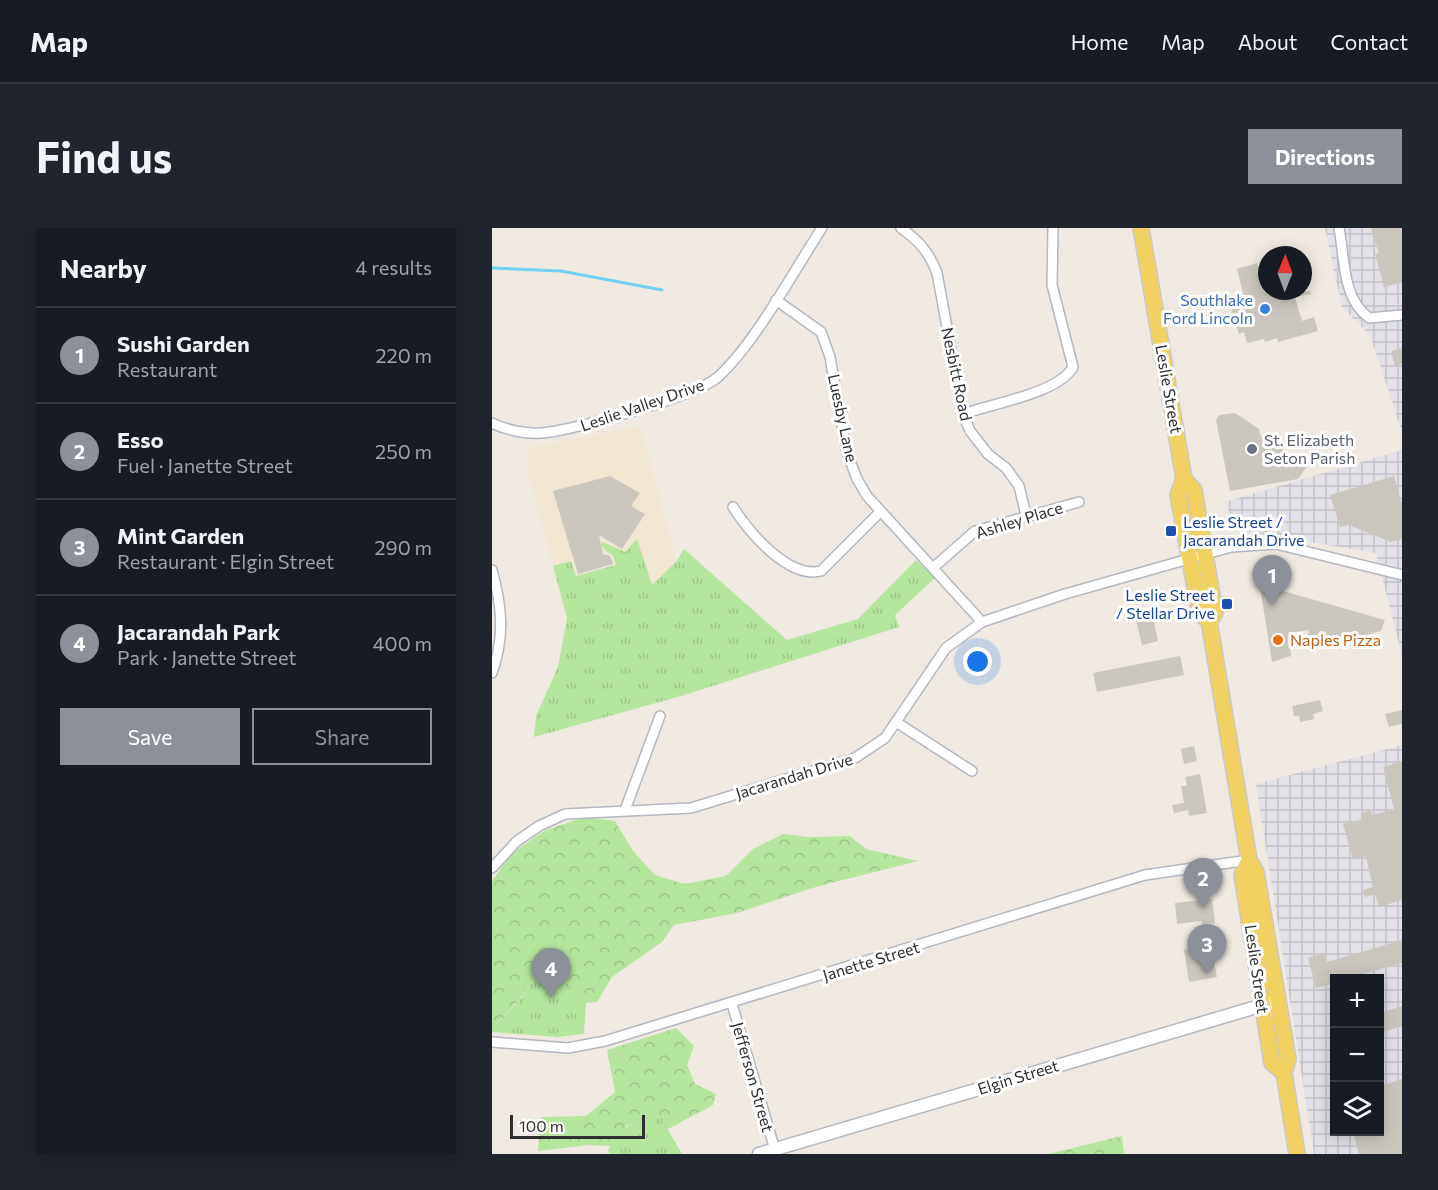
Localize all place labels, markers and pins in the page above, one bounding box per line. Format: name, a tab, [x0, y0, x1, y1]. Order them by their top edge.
place label: Southlake Ford Lincoln	[1163, 290, 1253, 327]
marker: Southlake Ford Lincoln	[1258, 302, 1272, 316]
place label: St. Elizabeth Seton Parish	[1264, 430, 1355, 467]
marker: St. Elizabeth Seton Parish	[1245, 442, 1259, 456]
place label: Leslie Street / Jacarandah Drive	[1183, 512, 1305, 549]
marker: Leslie Street / Jacarandah Drive	[1164, 524, 1178, 538]
pin: 1	[1252, 556, 1292, 605]
place label: Leslie Street / Stellar Drive	[1116, 585, 1215, 622]
marker: Leslie Street / Stellar Drive	[1220, 597, 1234, 611]
place label: Naples Pizza	[1290, 630, 1381, 649]
marker: Naples Pizza	[1271, 633, 1285, 647]
pin: 2	[1184, 858, 1222, 908]
pin: 3	[1188, 924, 1226, 974]
pin: 4	[532, 948, 570, 998]

